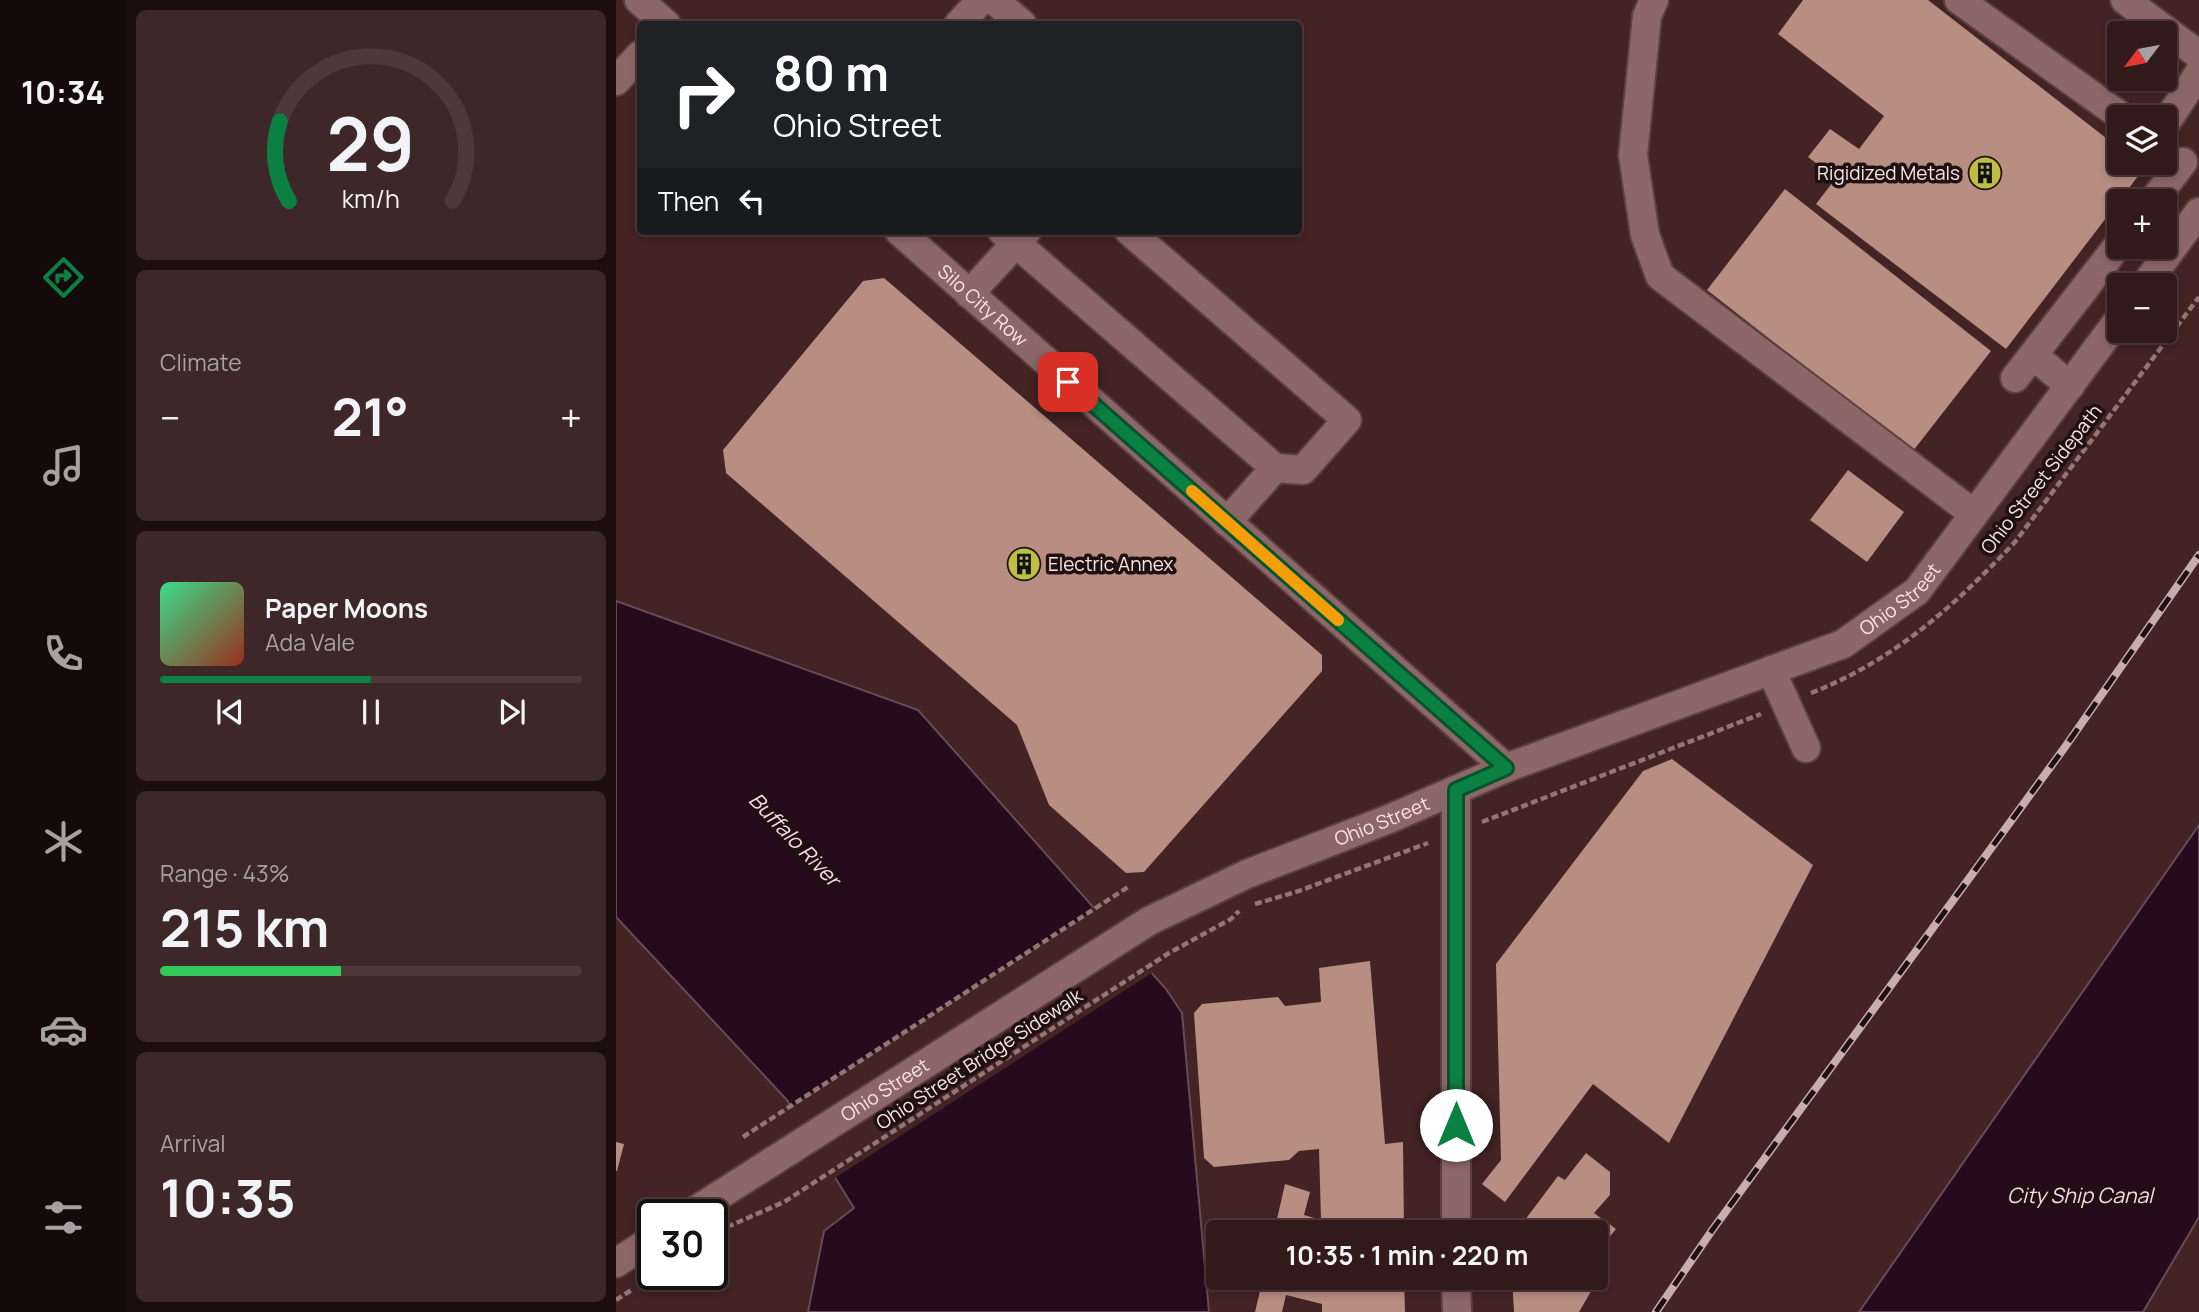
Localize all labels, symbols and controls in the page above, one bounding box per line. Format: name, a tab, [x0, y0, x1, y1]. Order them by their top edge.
north arrow	[2107, 21, 2177, 91]
map controls	[2107, 21, 2177, 343]
text: 80 m	[773, 39, 889, 106]
icon: right	[658, 49, 749, 140]
text: 10:34	[21, 70, 105, 114]
text: 29	[327, 94, 415, 194]
text: Ohio Street	[773, 103, 942, 147]
button: layers	[2107, 105, 2177, 175]
building icon: Rigidized Metals	[1966, 154, 2004, 192]
place label: Rigidized Metals	[1817, 160, 1960, 186]
text: km/h	[342, 181, 400, 216]
icon: left	[733, 182, 771, 220]
text: Then	[658, 183, 719, 219]
button: +	[2107, 189, 2177, 259]
icon: directions	[39, 253, 88, 302]
street label: Silo City Row	[932, 258, 1034, 352]
button: −	[2107, 273, 2177, 343]
text: Climate	[160, 346, 242, 378]
pin	[1038, 352, 1098, 412]
icon: arrive	[1049, 363, 1087, 401]
text: 21°	[332, 381, 409, 452]
text: −	[160, 391, 181, 443]
text: +	[560, 391, 582, 443]
street label: Ohio Street Sidepath	[1974, 399, 2108, 559]
icon: music	[39, 441, 88, 490]
building icon: Electric Annex	[1005, 545, 1043, 583]
place label: Electric Annex	[1048, 551, 1173, 577]
street label: Ohio Street	[1854, 558, 1946, 641]
text: Paper Moons	[265, 590, 428, 626]
text: Ada Vale	[265, 626, 355, 658]
icon: phone	[39, 629, 88, 678]
icon: previous	[211, 693, 249, 731]
icon: pause	[352, 693, 390, 731]
icon: next	[493, 693, 531, 731]
water label: Buffalo River	[743, 786, 849, 894]
street label: Ohio Street	[1330, 790, 1433, 852]
icon: climate	[39, 817, 88, 866]
text: Range · 43%	[160, 857, 289, 889]
text: 215 km	[160, 892, 329, 963]
street label: Ohio Street Bridge Sidewalk	[872, 984, 1086, 1134]
icon: car	[39, 1005, 88, 1054]
street label: Ohio Street	[835, 1054, 933, 1126]
position arrow	[1419, 1088, 1493, 1162]
text: Arrival	[160, 1127, 226, 1159]
text: 10:35	[160, 1162, 296, 1233]
water label: City Ship Canal	[2007, 1181, 2156, 1209]
icon: filters	[39, 1193, 88, 1242]
speed limit sign: 30	[637, 1199, 728, 1290]
text: 10:35 · 1 min · 220 m	[1286, 1237, 1528, 1273]

